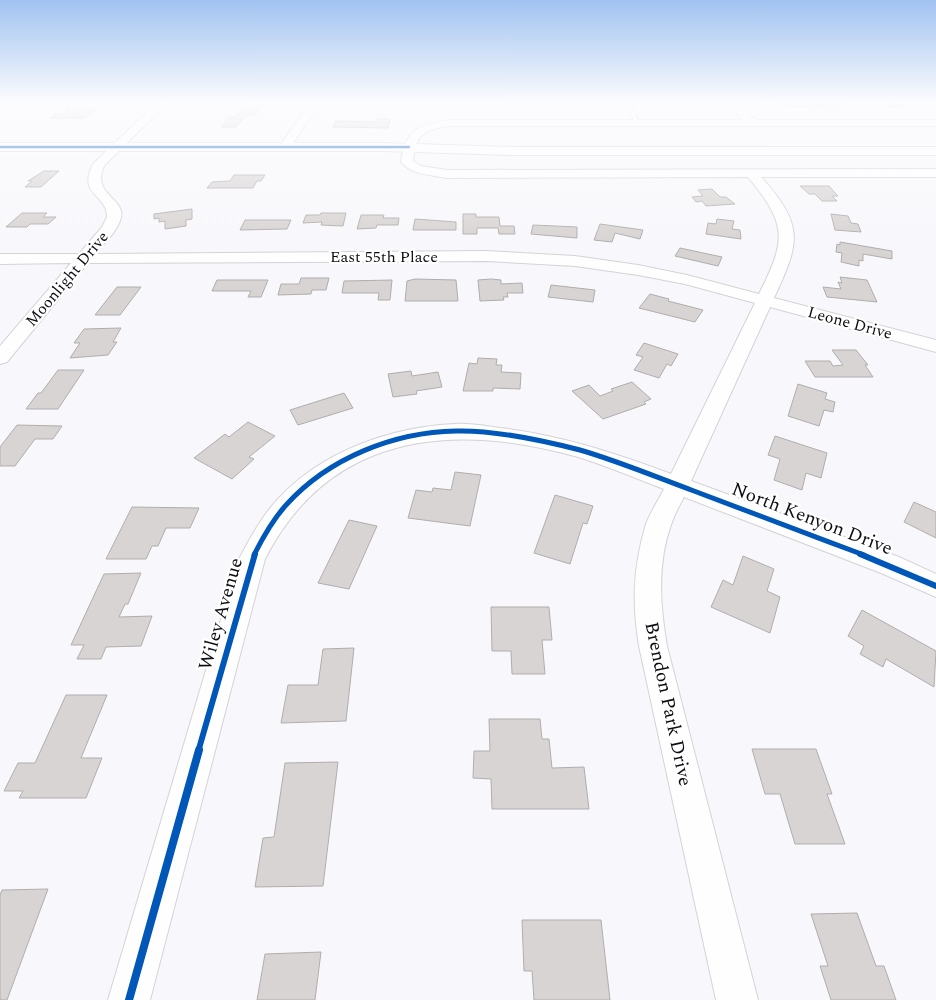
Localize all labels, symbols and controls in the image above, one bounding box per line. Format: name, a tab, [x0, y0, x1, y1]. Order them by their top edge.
street label: Moonlight Drive	[20, 226, 114, 332]
street label: East 55th Place	[330, 245, 438, 269]
street label: Leone Drive	[805, 300, 895, 346]
street label: North Kenyon Drive	[727, 475, 897, 563]
street label: Wiley Avenue	[191, 554, 251, 674]
street label: Brendon Park Drive	[636, 619, 700, 789]

